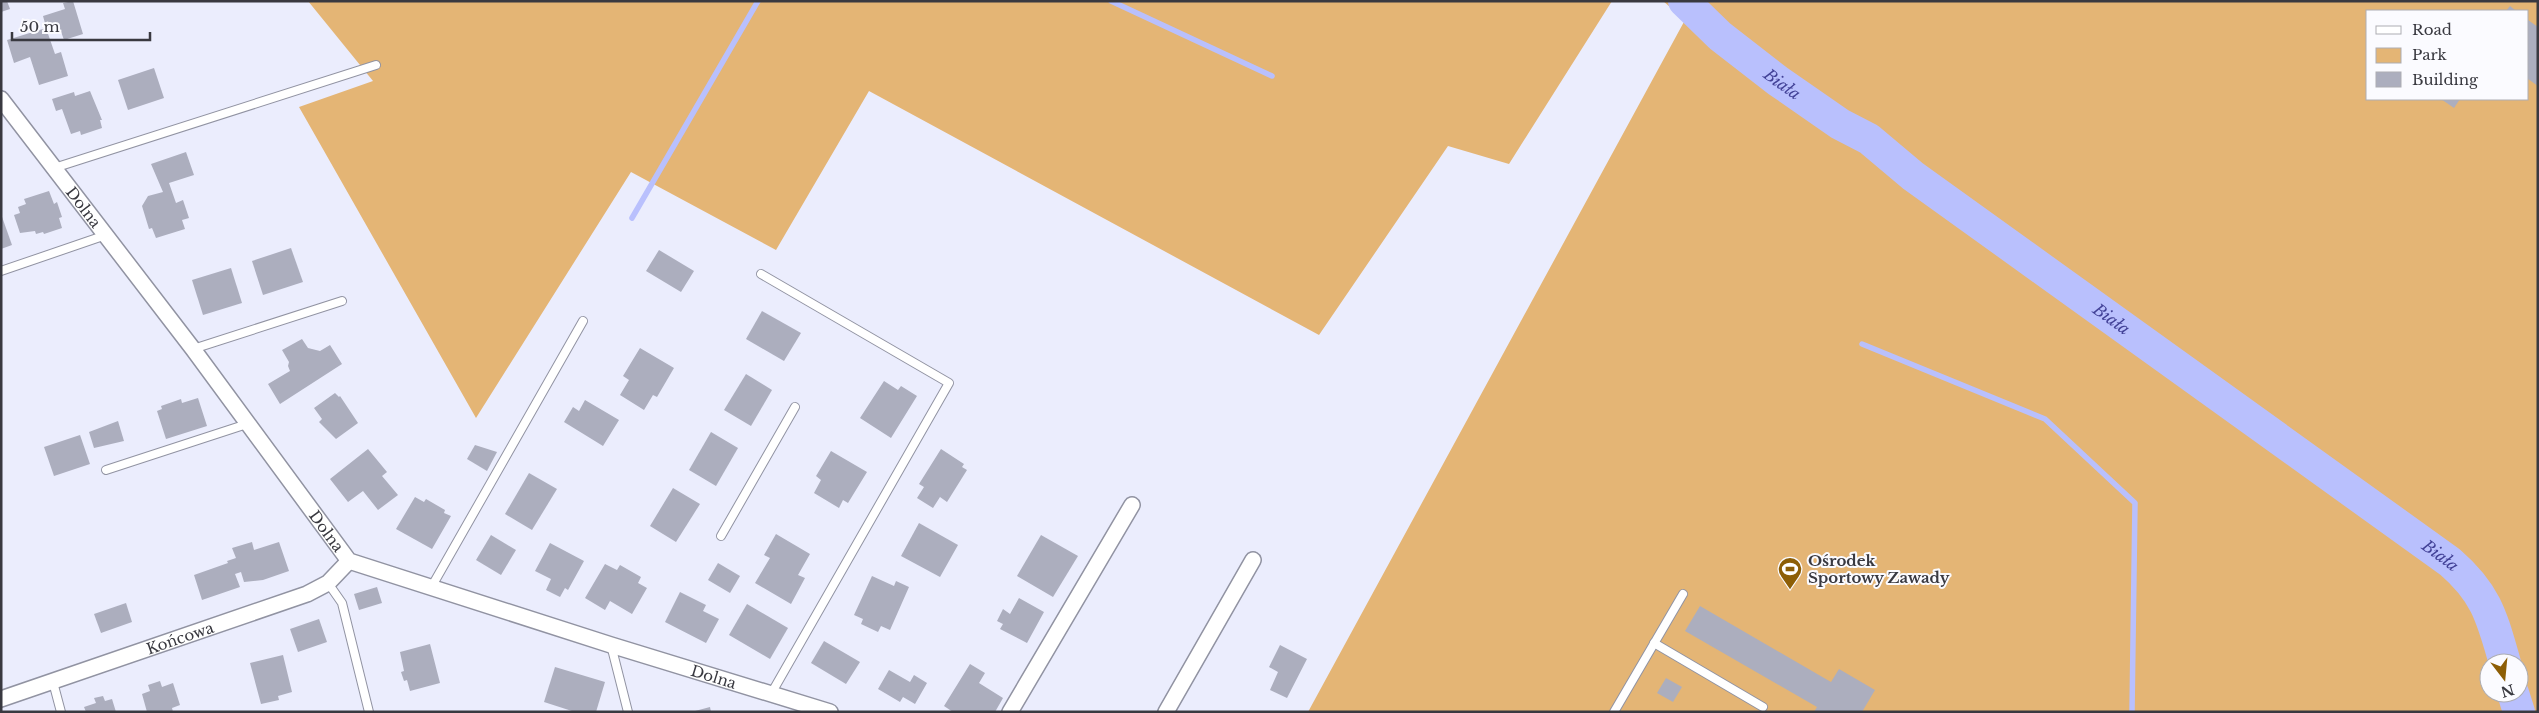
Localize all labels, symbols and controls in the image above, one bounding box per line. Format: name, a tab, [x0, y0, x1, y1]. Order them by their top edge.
scale bar	[12, 10, 150, 42]
legend	[2366, 10, 2529, 100]
text: 50 m	[20, 17, 60, 36]
text: Road	[2412, 20, 2452, 39]
text: Park	[2412, 45, 2448, 64]
water label: Biała	[1759, 63, 1805, 104]
text: Building	[2412, 70, 2479, 89]
street label: Dolna	[62, 183, 106, 232]
water label: Biała	[2089, 298, 2134, 339]
street label: Dolna	[305, 506, 349, 556]
water label: Biała	[2418, 535, 2463, 575]
place label: Ośrodek Sportowy Zawady	[1808, 551, 1950, 587]
sports icon: Ośrodek Sportowy Zawady	[1777, 556, 1803, 590]
street label: Końcowa	[144, 617, 217, 658]
north arrow	[2479, 653, 2529, 703]
street label: Dolna	[689, 661, 739, 693]
text: N	[2499, 680, 2516, 701]

